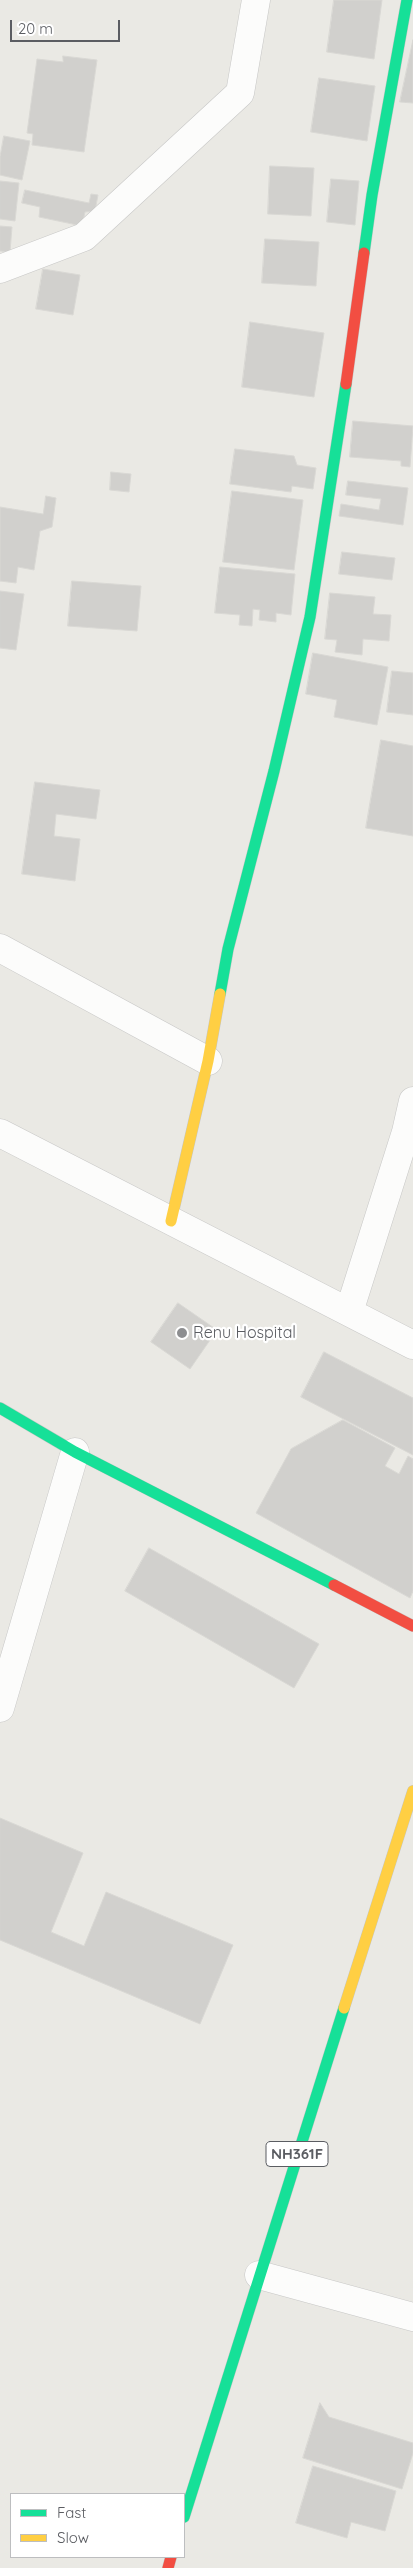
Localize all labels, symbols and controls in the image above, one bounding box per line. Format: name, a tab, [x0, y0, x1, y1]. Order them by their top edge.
scale bar	[12, 10, 122, 42]
text: 20 m	[18, 19, 53, 38]
place label: Renu Hospital	[193, 1323, 296, 1343]
marker: Renu Hospital	[175, 1326, 189, 1340]
road number: NH361F	[266, 2142, 328, 2166]
legend	[10, 2493, 185, 2558]
text: Fast	[57, 2503, 86, 2522]
text: Slow	[57, 2528, 89, 2547]

